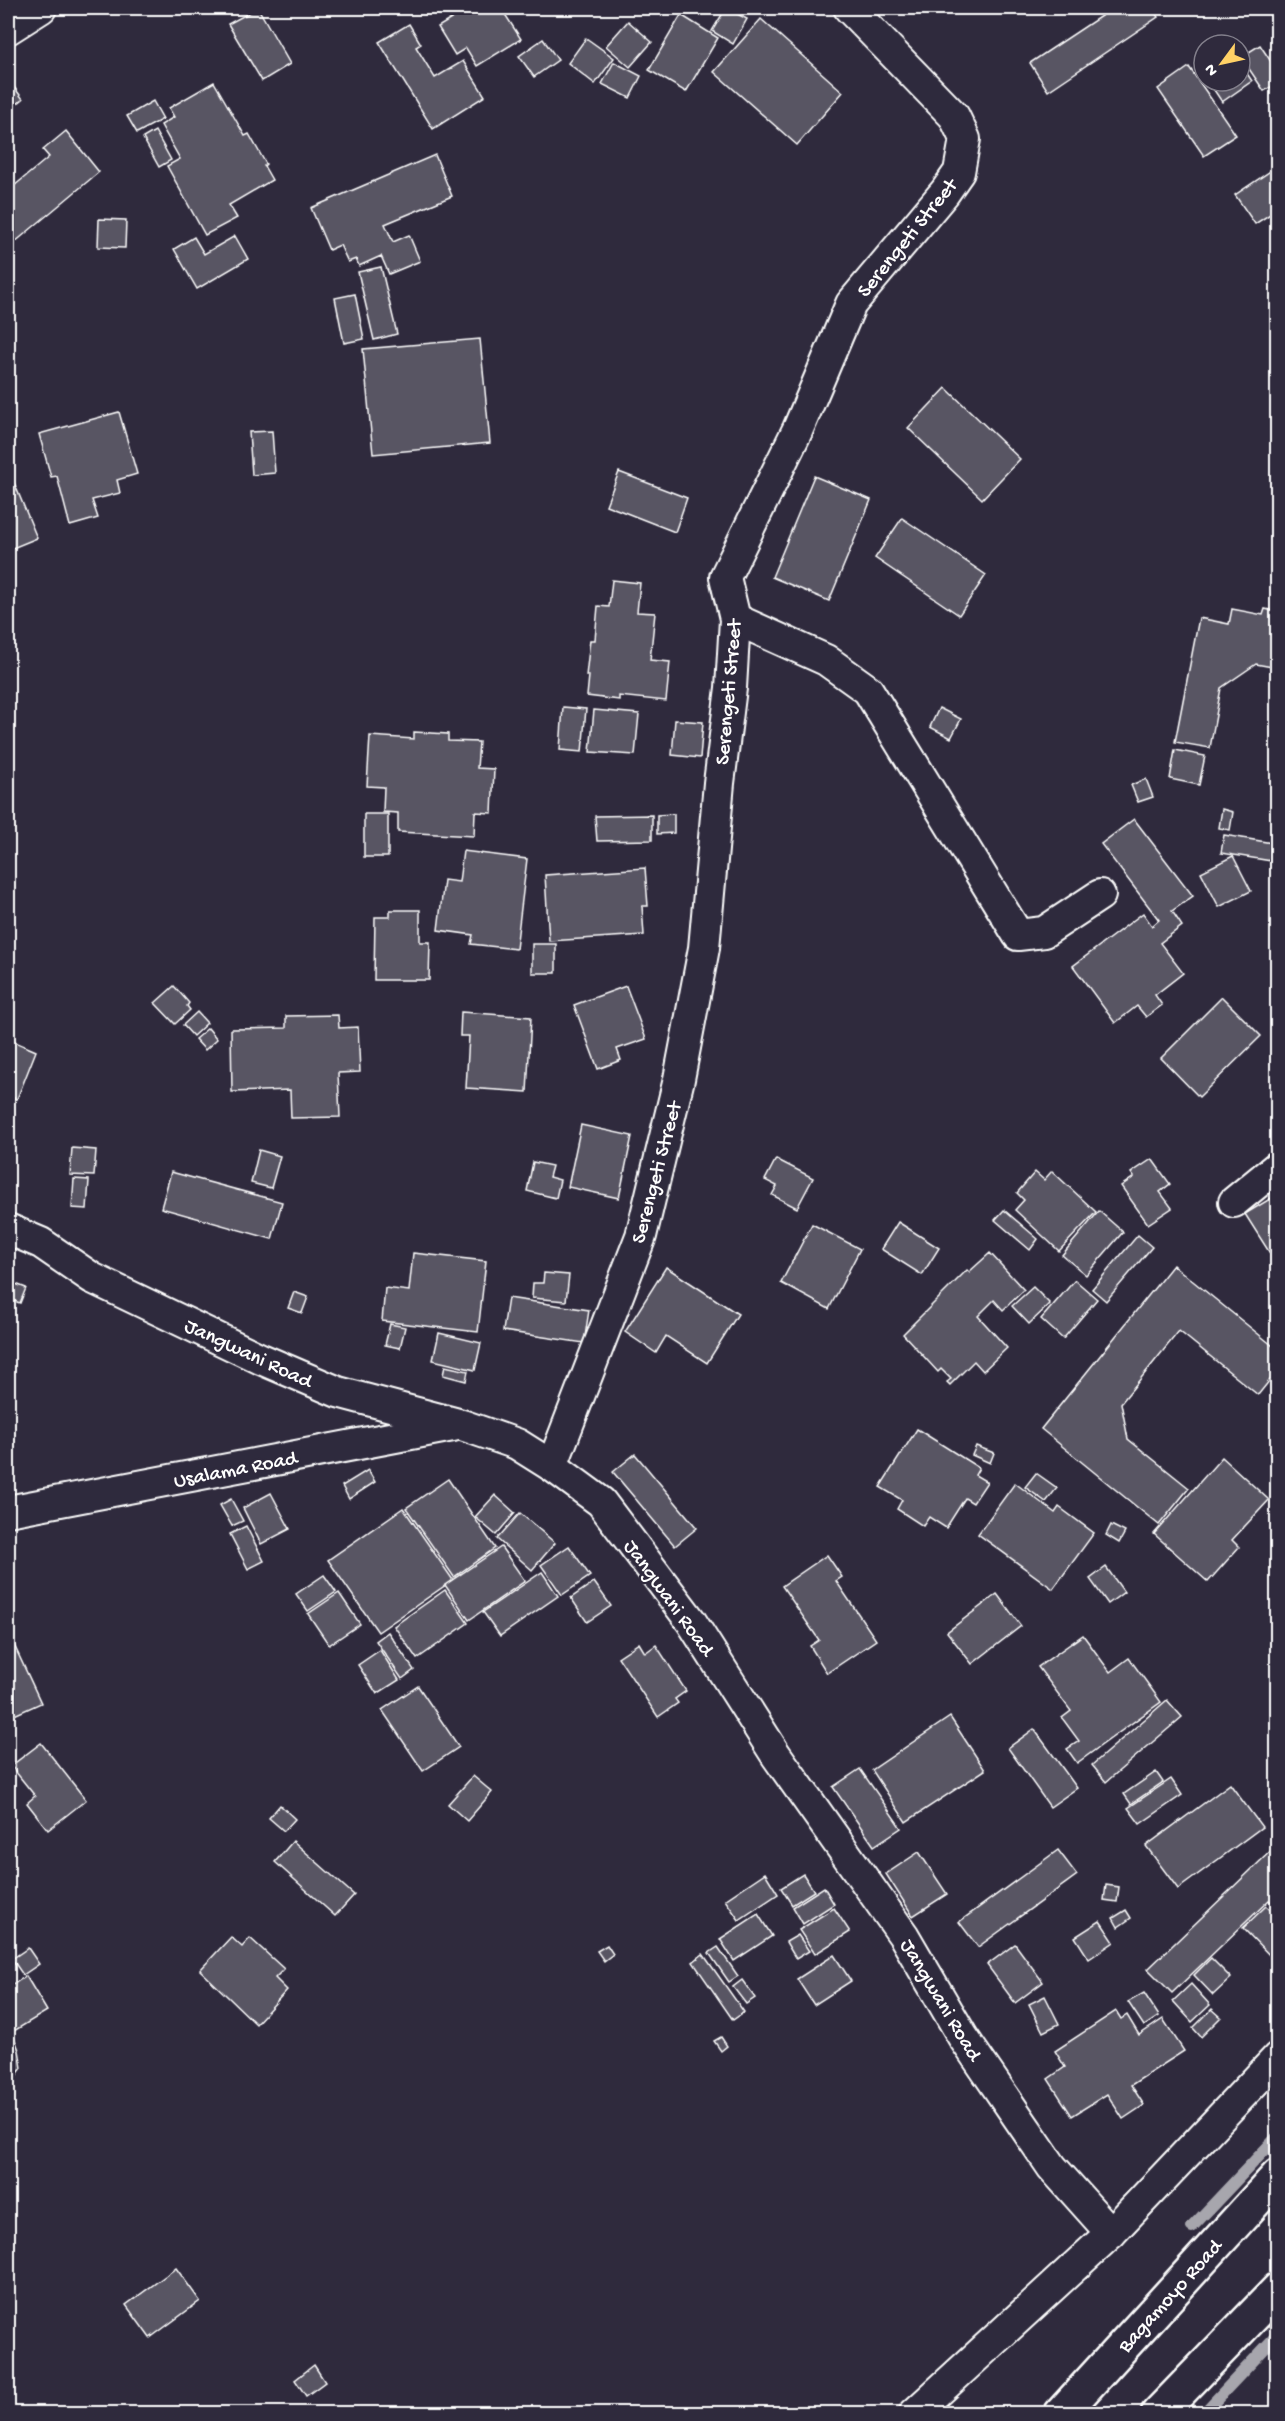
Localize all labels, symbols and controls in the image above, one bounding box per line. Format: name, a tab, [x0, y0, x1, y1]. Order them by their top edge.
north arrow	[1192, 33, 1252, 93]
text: N	[1201, 59, 1223, 79]
street label: Serengeti Street	[853, 173, 966, 304]
street label: Serengeti Street	[712, 616, 749, 766]
street label: Serengeti Street	[627, 1097, 690, 1247]
street label: Jangwani Road	[180, 1315, 317, 1396]
street label: Usalama Road	[172, 1447, 301, 1496]
street label: Jangwani Road	[616, 1536, 719, 1664]
street label: Jangwani Road	[893, 1935, 986, 2068]
street label: Bagamoyo Road	[1114, 2234, 1230, 2360]

